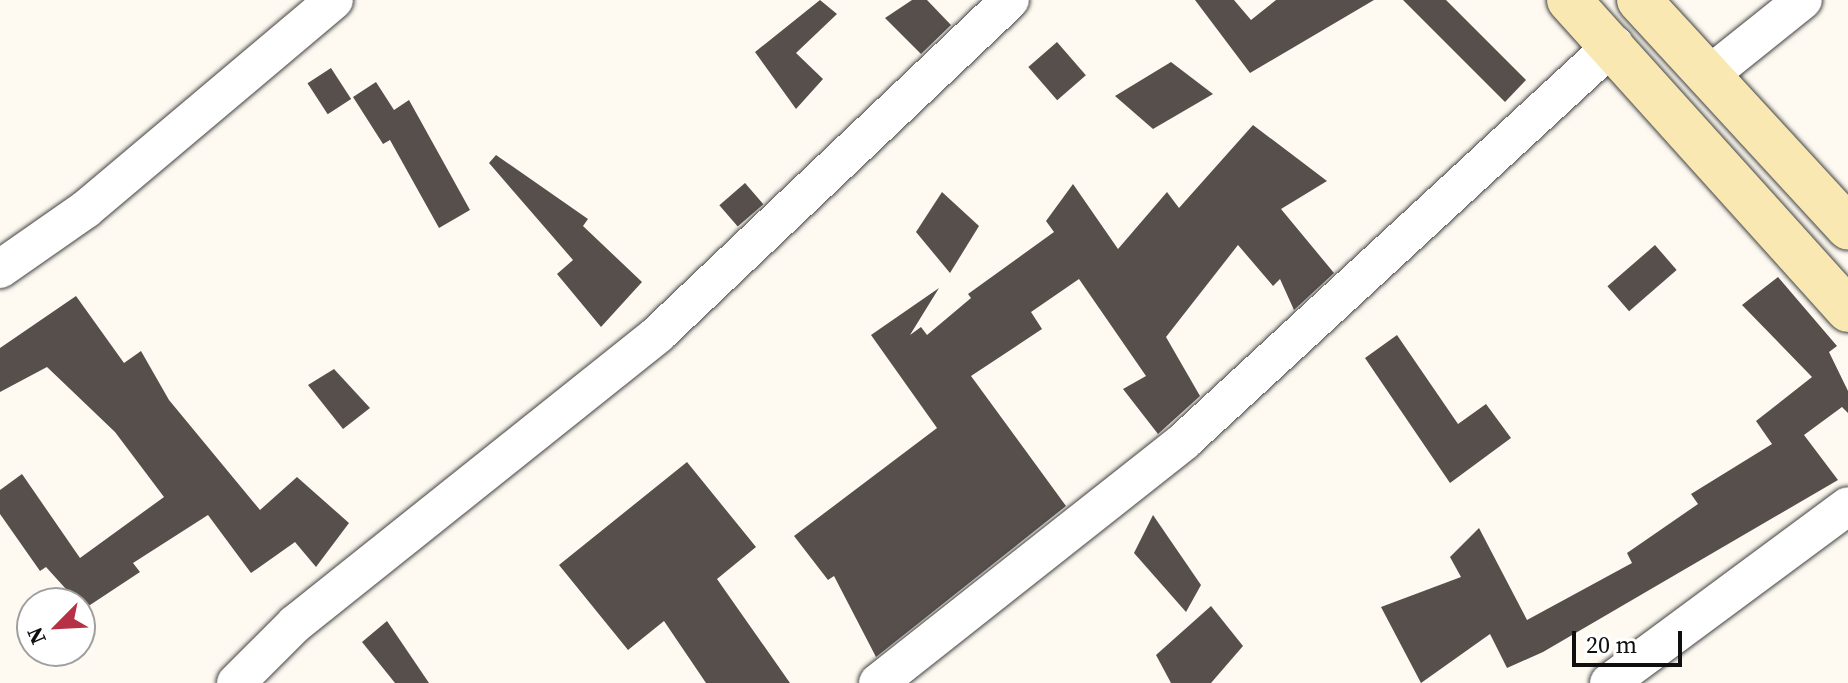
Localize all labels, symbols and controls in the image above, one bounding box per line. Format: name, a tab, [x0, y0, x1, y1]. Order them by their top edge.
north arrow	[16, 587, 96, 667]
scale bar	[1576, 615, 1686, 665]
text: N	[19, 623, 53, 649]
text: 20 m	[1586, 628, 1637, 661]

